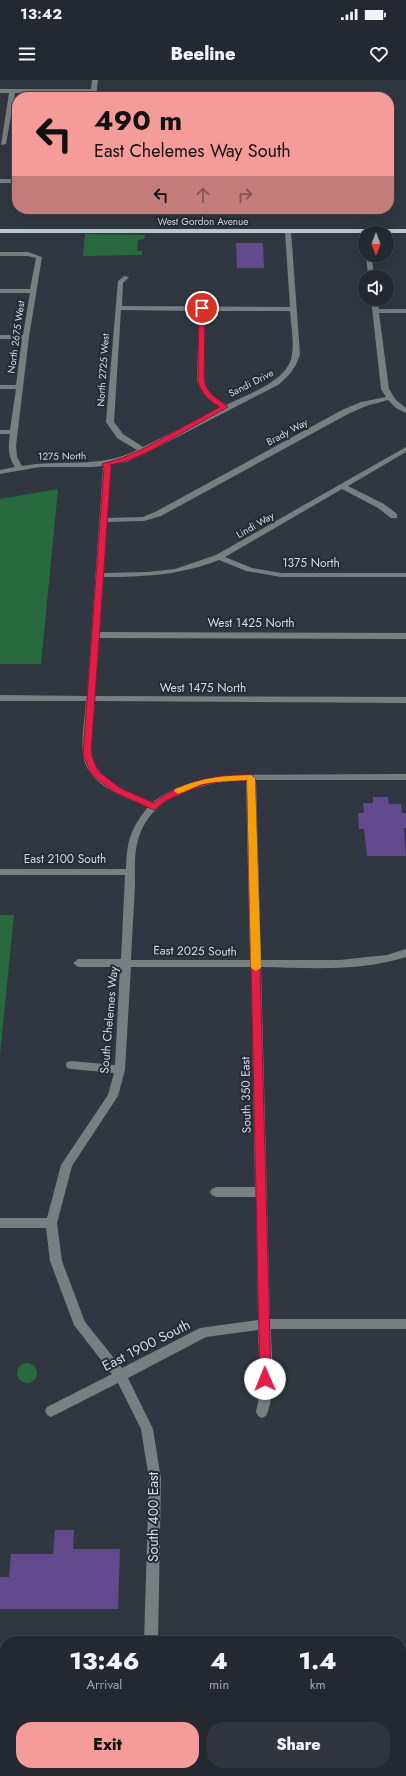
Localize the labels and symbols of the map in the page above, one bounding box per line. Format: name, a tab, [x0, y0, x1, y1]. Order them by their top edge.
street label: West Gordon Avenue	[158, 214, 248, 229]
north arrow	[358, 226, 394, 262]
pin	[185, 291, 219, 325]
street label: North 2675 West	[3, 299, 29, 374]
street label: North 2725 West	[93, 332, 113, 407]
street label: Sandi Drive	[226, 365, 276, 401]
street label: Brady Way	[264, 415, 311, 449]
street label: 1275 North	[38, 448, 86, 464]
street label: Lindi Way	[233, 508, 277, 542]
street label: 1375 North	[282, 554, 340, 572]
street label: West 1425 North	[207, 614, 295, 632]
street label: West 1475 North	[160, 679, 246, 697]
street label: East 2100 South	[24, 850, 106, 868]
street label: East 2025 South	[153, 941, 237, 961]
street label: South Chelemes Way	[95, 965, 123, 1074]
street label: South 350 East	[236, 1057, 256, 1133]
street label: East 1900 South	[99, 1314, 193, 1376]
position arrow	[244, 1358, 286, 1400]
street label: South 400 East	[143, 1471, 163, 1562]

